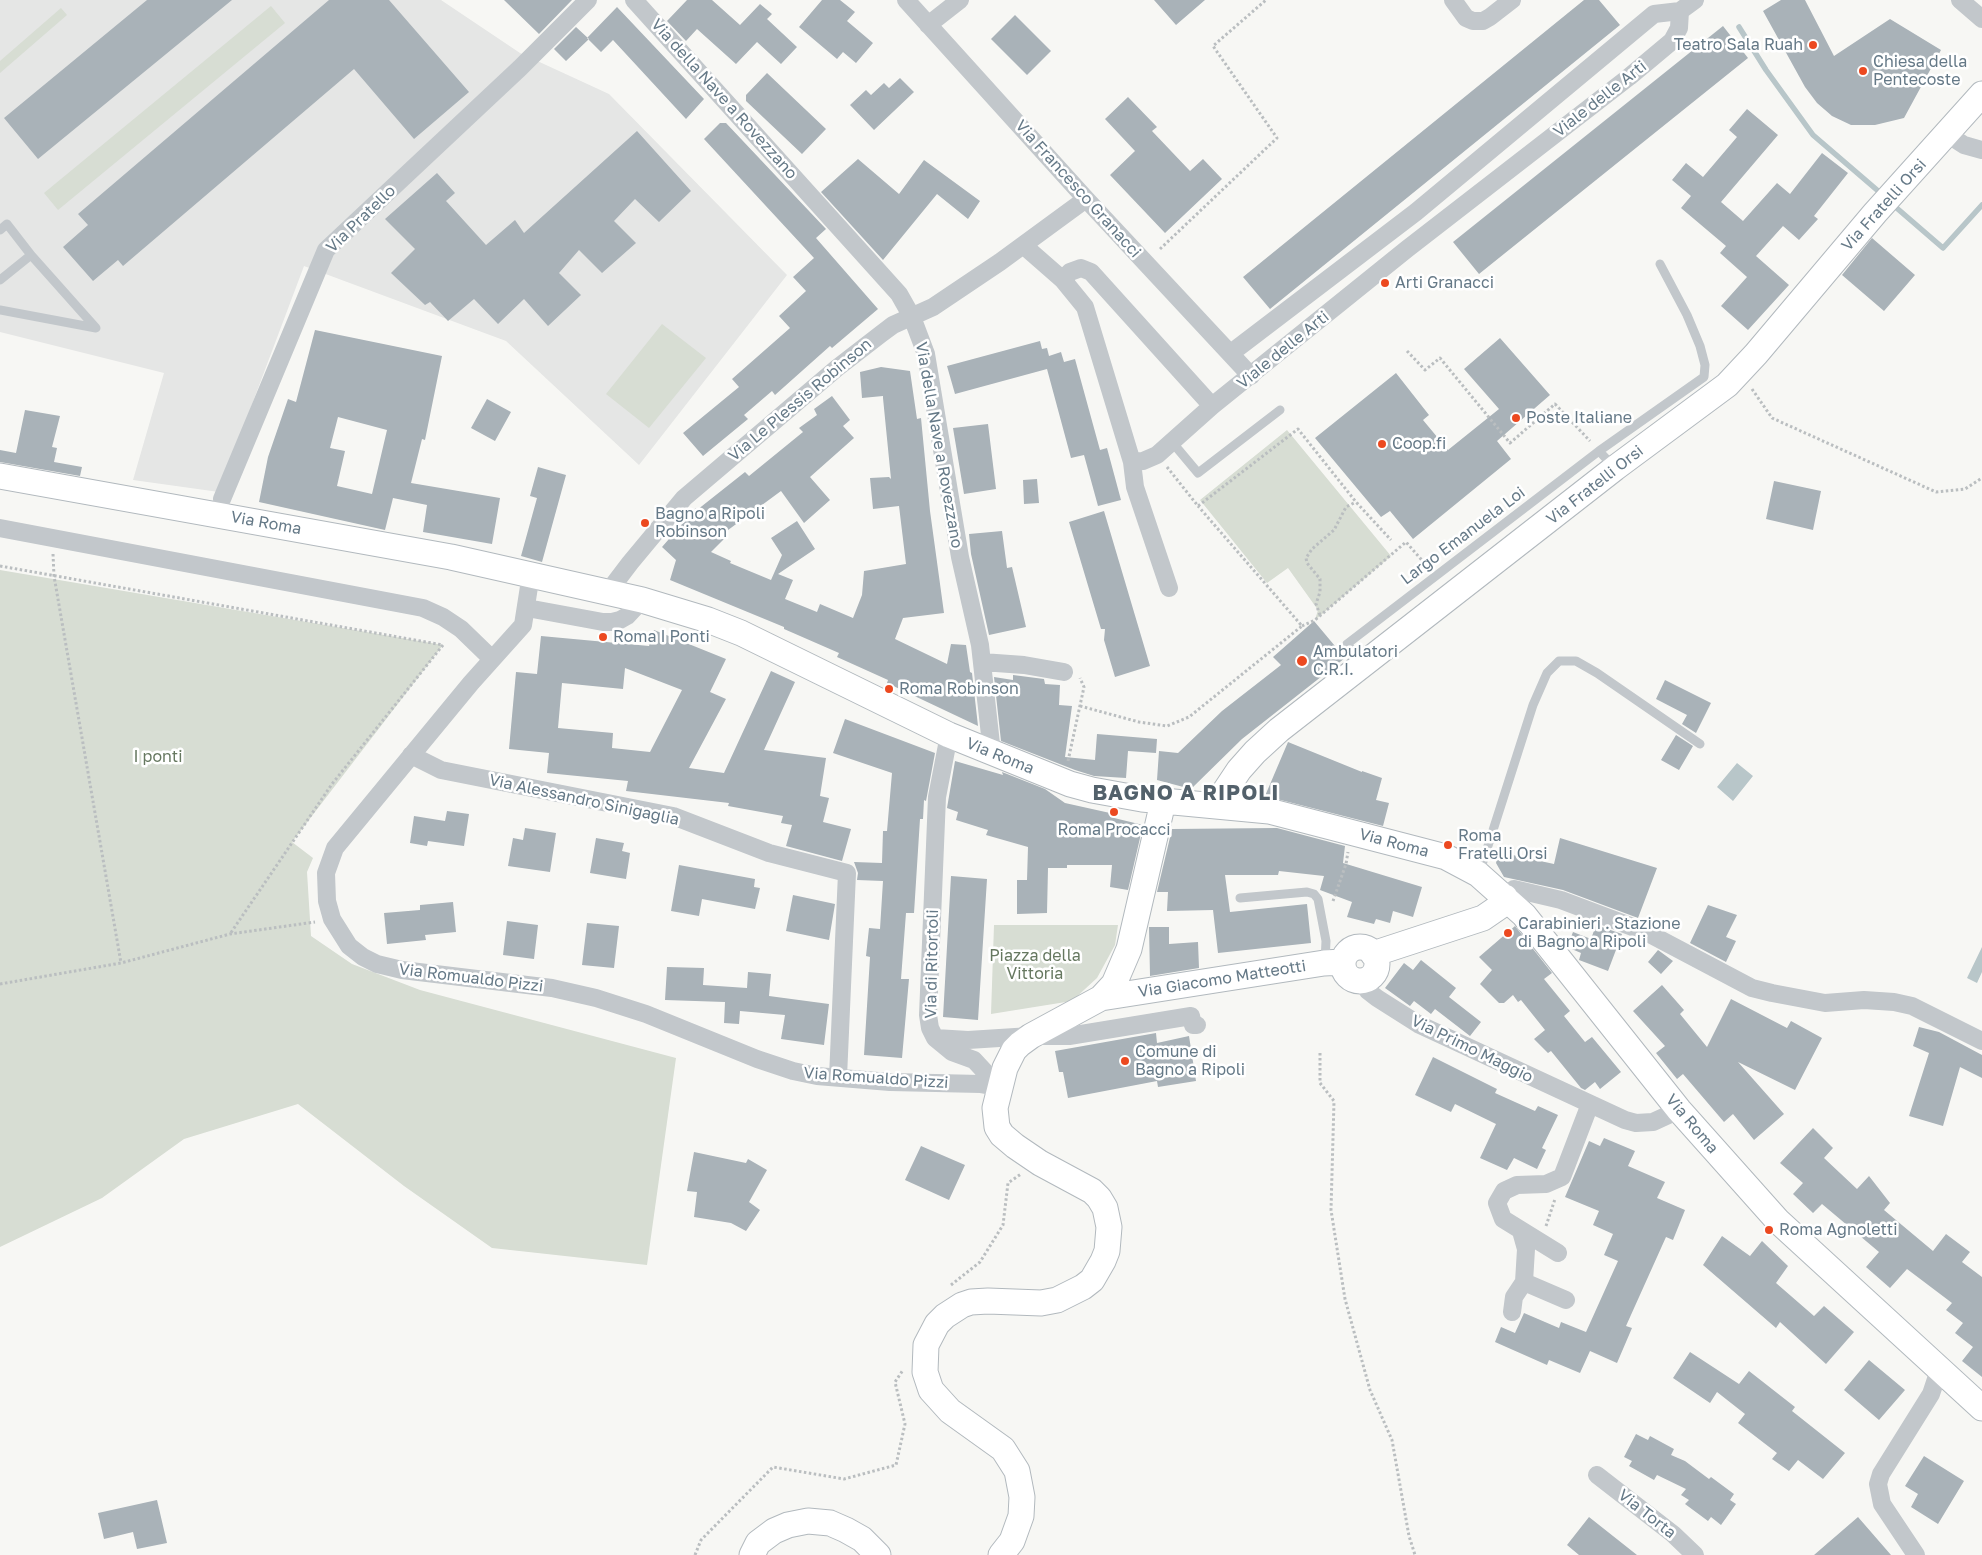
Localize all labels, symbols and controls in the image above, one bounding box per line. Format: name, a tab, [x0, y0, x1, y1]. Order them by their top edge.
street label: Via della Nave a Rovezzano	[647, 15, 801, 183]
place label: Teatro Sala Ruah	[1674, 35, 1803, 55]
marker: Teatro Sala Ruah	[1807, 39, 1819, 51]
place label: Chiesa della Pentecoste	[1873, 52, 1967, 90]
street label: Viale delle Arti	[1550, 57, 1650, 141]
marker: Chiesa della Pentecoste	[1857, 65, 1869, 77]
street label: Via Francesco Granacci	[1011, 116, 1145, 262]
street label: Via Fratelli Orsi	[1838, 155, 1930, 255]
street label: Via Pratello	[322, 181, 400, 257]
place label: Arti Granacci	[1395, 273, 1494, 293]
marker: Arti Granacci	[1379, 277, 1391, 289]
street label: Viale delle Arti	[1233, 307, 1333, 393]
street label: Via Le Plessis Robinson	[725, 334, 875, 466]
street label: Via della Nave a Rovezzano	[911, 340, 967, 550]
place label: Poste Italiane	[1526, 408, 1632, 428]
marker: Poste Italiane	[1510, 412, 1522, 424]
place label: Coop.fi	[1392, 434, 1446, 454]
marker: Coop.fi	[1376, 438, 1388, 450]
street label: Via Fratelli Orsi	[1543, 441, 1647, 529]
street label: Largo Emanuela Loi	[1397, 483, 1529, 589]
place label: Bagno a Ripoli Robinson	[655, 504, 765, 542]
street label: Via Roma	[229, 507, 303, 539]
marker: Bagno a Ripoli Robinson	[639, 517, 651, 529]
place label: Roma I Ponti	[613, 627, 710, 647]
marker: Roma I Ponti	[597, 631, 609, 643]
place label: Ambulatori C.R.I.	[1313, 642, 1398, 680]
marker: Ambulatori C.R.I.	[1295, 654, 1309, 668]
place label: Roma Robinson	[899, 679, 1019, 699]
marker: Roma Robinson	[883, 683, 895, 695]
street label: Via Roma	[963, 734, 1037, 778]
park label: I ponti	[134, 747, 182, 767]
street label: Via Alessandro Sinigaglia	[487, 770, 681, 830]
district label: BAGNO A RIPOLI	[1091, 780, 1281, 806]
marker: Roma Procacci	[1108, 806, 1120, 818]
place label: Roma Procacci	[1057, 820, 1171, 840]
street label: Via Roma	[1357, 824, 1431, 862]
place label: Roma Fratelli Orsi	[1458, 826, 1548, 864]
marker: Roma Fratelli Orsi	[1442, 839, 1454, 851]
street label: Via di Ritortoli	[921, 909, 943, 1019]
place label: Carabinieri . Stazione di Bagno a Ripoli	[1518, 914, 1680, 952]
marker: Carabinieri . Stazione di Bagno a Ripoli	[1502, 927, 1514, 939]
park label: Piazza della Vittoria	[989, 946, 1081, 984]
street label: Via Giacomo Matteotti	[1137, 956, 1307, 1002]
street label: Via Romualdo Pizzi	[398, 960, 544, 996]
street label: Via Primo Maggio	[1408, 1011, 1536, 1087]
place label: Comune di Bagno a Ripoli	[1135, 1042, 1245, 1080]
marker: Comune di Bagno a Ripoli	[1119, 1055, 1131, 1067]
street label: Via Romualdo Pizzi	[803, 1063, 949, 1093]
street label: Via Roma	[1662, 1090, 1722, 1158]
place label: Roma Agnoletti	[1779, 1220, 1898, 1240]
marker: Roma Agnoletti	[1763, 1224, 1775, 1236]
street label: Via Torta	[1614, 1485, 1680, 1543]

